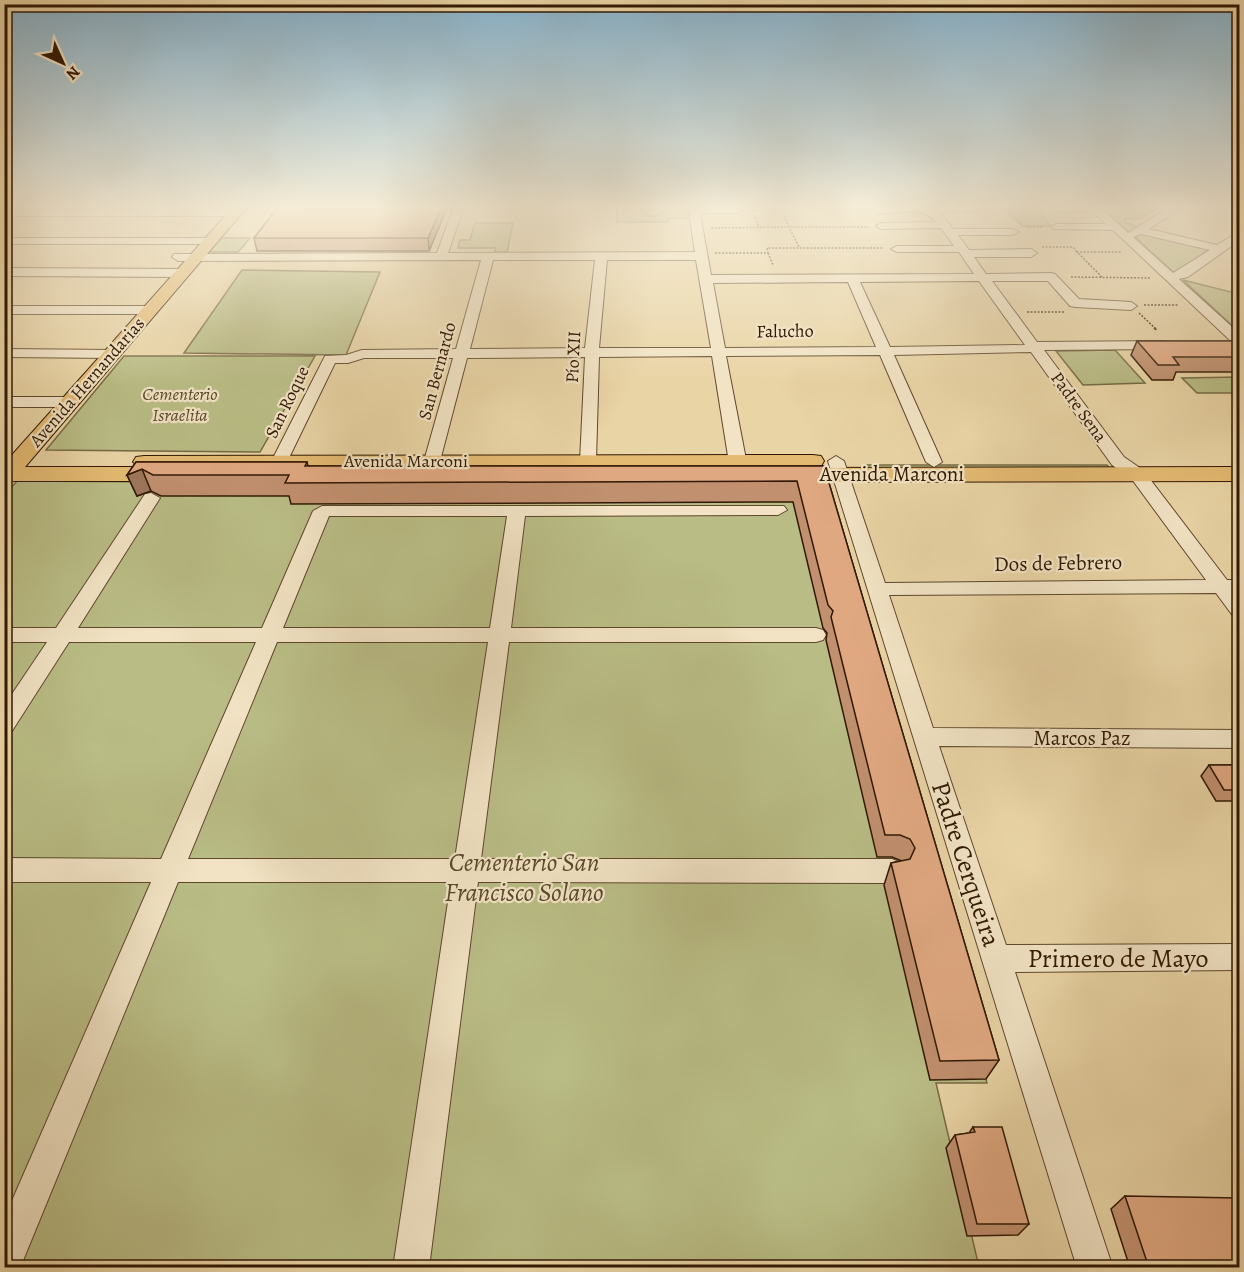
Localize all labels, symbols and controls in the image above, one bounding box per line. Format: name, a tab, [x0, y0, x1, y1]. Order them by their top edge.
north arrow	[33, 33, 93, 93]
text: N	[61, 61, 85, 85]
street label: Avenida Hernandarias	[23, 312, 150, 453]
street label: Falucho	[756, 319, 814, 343]
street label: San Bernardo	[412, 320, 462, 422]
street label: Pío XII	[560, 330, 586, 384]
street label: San Roque	[259, 362, 315, 442]
street label: Padre Sena	[1045, 367, 1113, 447]
park label: Cementerio Israelita	[142, 382, 218, 427]
street label: Avenida Marconi	[343, 449, 468, 473]
street label: Avenida Marconi	[819, 460, 964, 488]
street label: Dos de Febrero	[994, 548, 1122, 578]
street label: Marcos Paz	[1033, 724, 1131, 752]
street label: Padre Cerqueira	[923, 777, 1009, 951]
park label: Cementerio San Francisco Solano	[444, 845, 604, 910]
street label: Primero de Mayo	[1028, 941, 1208, 976]

